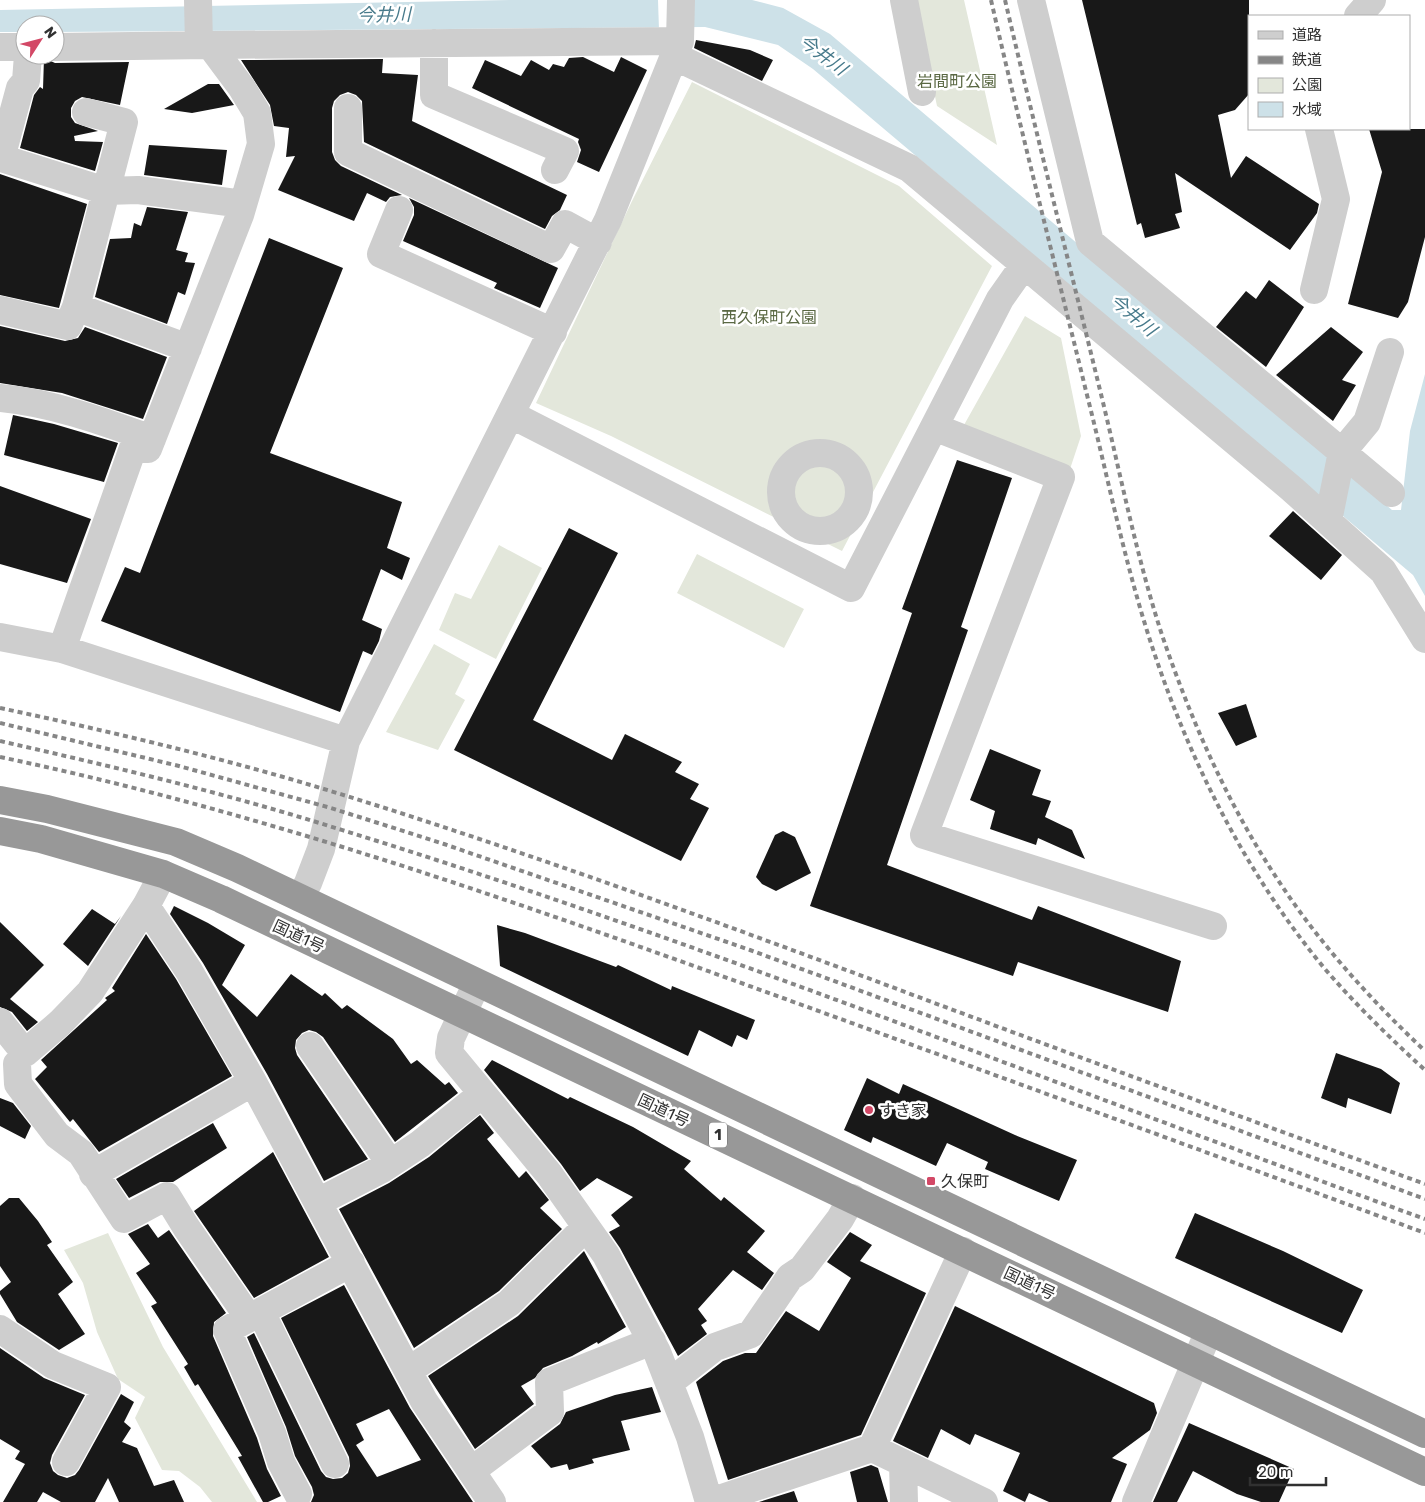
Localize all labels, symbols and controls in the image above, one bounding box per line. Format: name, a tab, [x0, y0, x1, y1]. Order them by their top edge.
water label: 今井川	[357, 3, 413, 26]
north arrow	[15, 15, 65, 65]
legend	[1248, 15, 1410, 130]
text: N	[40, 24, 60, 42]
text: 道路	[1292, 26, 1322, 44]
water label: 今井川	[795, 30, 853, 81]
text: 鉄道	[1292, 51, 1322, 69]
park label: 岩間町公園	[917, 72, 997, 91]
text: 公園	[1292, 76, 1322, 94]
text: 水域	[1292, 101, 1322, 119]
water label: 今井川	[1105, 289, 1162, 342]
park label: 西久保町公園	[721, 308, 817, 327]
street label: 国道1号	[270, 916, 328, 957]
street label: 国道1号	[635, 1090, 693, 1131]
place label: すき家	[879, 1101, 927, 1120]
marker: すき家	[863, 1104, 875, 1116]
road number: 1	[709, 1122, 727, 1148]
place label: 久保町	[941, 1172, 989, 1191]
marker: 久保町	[925, 1175, 937, 1187]
street label: 国道1号	[1001, 1263, 1059, 1304]
scale bar	[1250, 1454, 1326, 1486]
text: 20 m	[1258, 1463, 1293, 1481]

